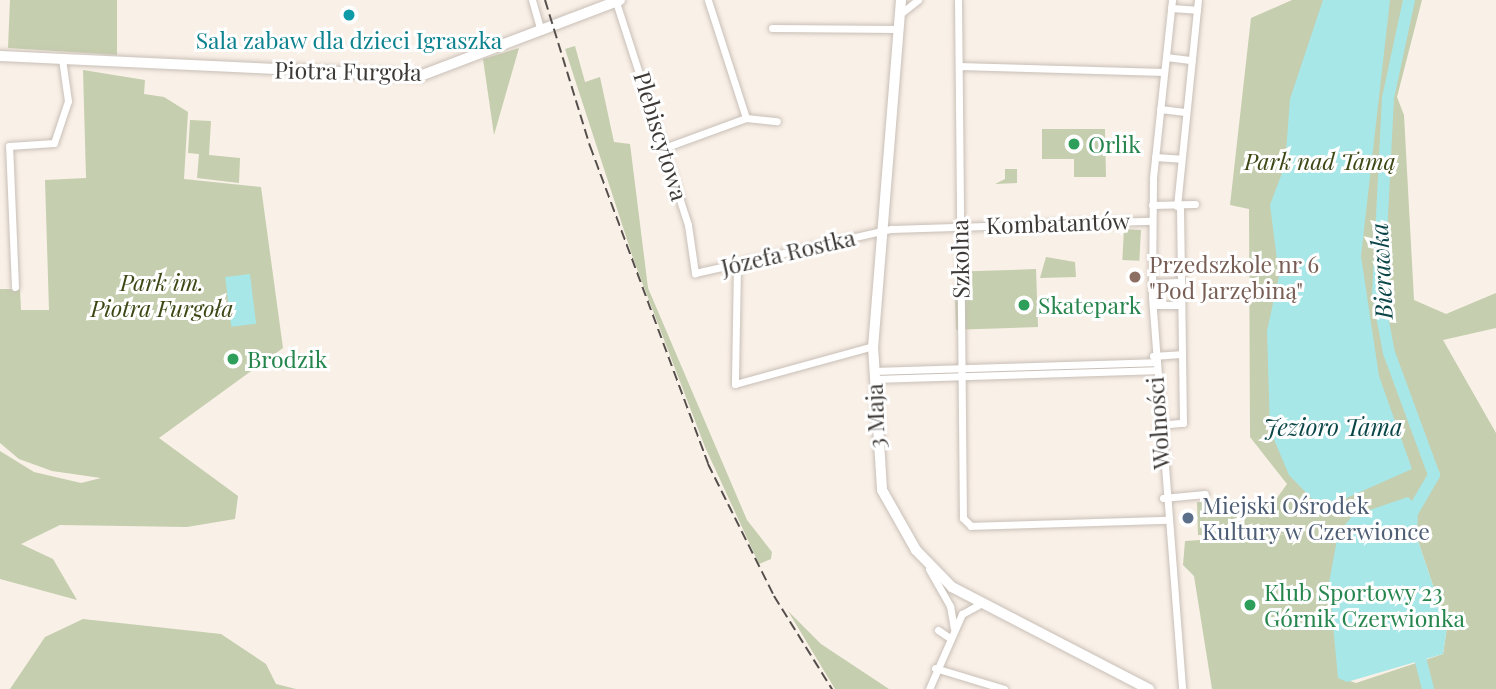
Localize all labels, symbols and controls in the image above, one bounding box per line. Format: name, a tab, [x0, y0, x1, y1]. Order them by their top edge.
marker: Sala zabaw dla dzieci Igraszka	[341, 7, 357, 23]
place label: Sala zabaw dla dzieci Igraszka	[195, 26, 503, 54]
street label: Piotra Furgoła	[274, 56, 422, 86]
street label: Plebiscytowa	[628, 68, 694, 204]
place label: Orlik	[1088, 130, 1141, 158]
marker: Orlik	[1066, 136, 1082, 152]
park label: Park nad Tamą	[1244, 147, 1396, 175]
street label: Kombatantów	[986, 207, 1130, 239]
street label: Szkolna	[946, 219, 974, 299]
water label: Bierawka	[1364, 222, 1398, 320]
street label: Józefa Rostka	[718, 223, 858, 281]
place label: Przedszkole nr 6 "Pod Jarzębiną"	[1149, 250, 1320, 304]
park label: Park im. Piotra Furgoła	[90, 268, 234, 322]
marker: Przedszkole nr 6 "Pod Jarzębiną"	[1127, 269, 1143, 285]
place label: Skatepark	[1038, 291, 1141, 319]
marker: Skatepark	[1016, 297, 1032, 313]
place label: Brodzik	[247, 345, 327, 373]
marker: Brodzik	[225, 351, 241, 367]
street label: Wolności	[1141, 376, 1175, 470]
street label: 3 Maja	[860, 383, 890, 449]
water label: Jezioro Tama	[1264, 413, 1402, 441]
place label: Miejski Ośrodek Kultury w Czerwionce	[1202, 491, 1432, 545]
marker: Miejski Ośrodek Kultury w Czerwionce	[1180, 510, 1196, 526]
place label: Klub Sportowy 23 Górnik Czerwionka	[1264, 578, 1465, 632]
marker: Klub Sportowy 23 Górnik Czerwionka	[1242, 597, 1258, 613]

